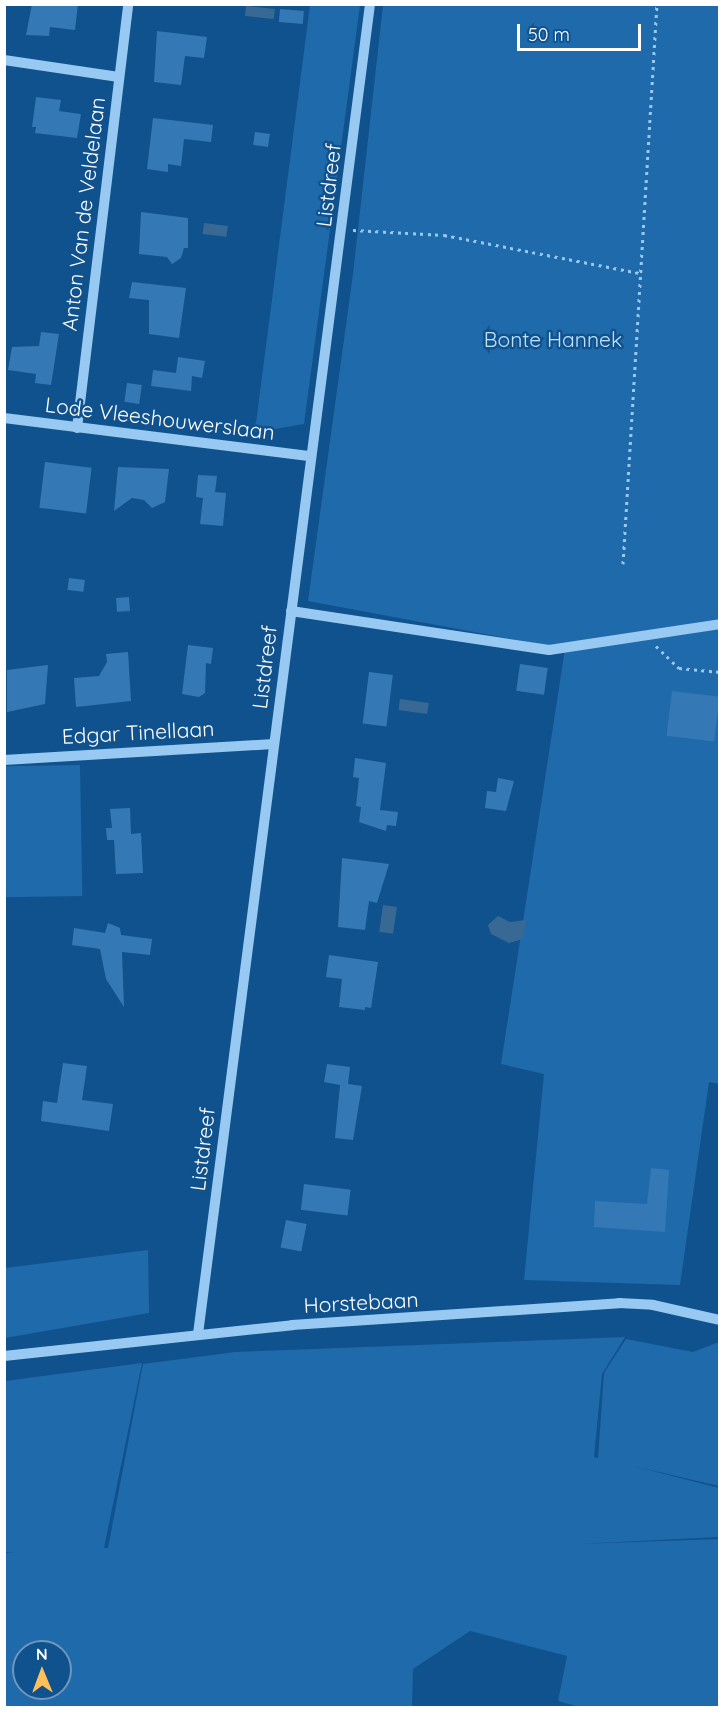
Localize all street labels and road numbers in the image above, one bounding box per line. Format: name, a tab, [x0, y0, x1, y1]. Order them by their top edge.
street label: Anton Van de Veldelaan	[56, 96, 110, 332]
street label: Listdreef	[310, 142, 346, 228]
street label: Lode Vleeshouwerslaan	[44, 391, 276, 445]
street label: Listdreef	[246, 624, 282, 710]
street label: Edgar Tinellaan	[61, 715, 215, 749]
street label: Listdreef	[184, 1106, 220, 1192]
street label: Horstebaan	[303, 1286, 419, 1318]

